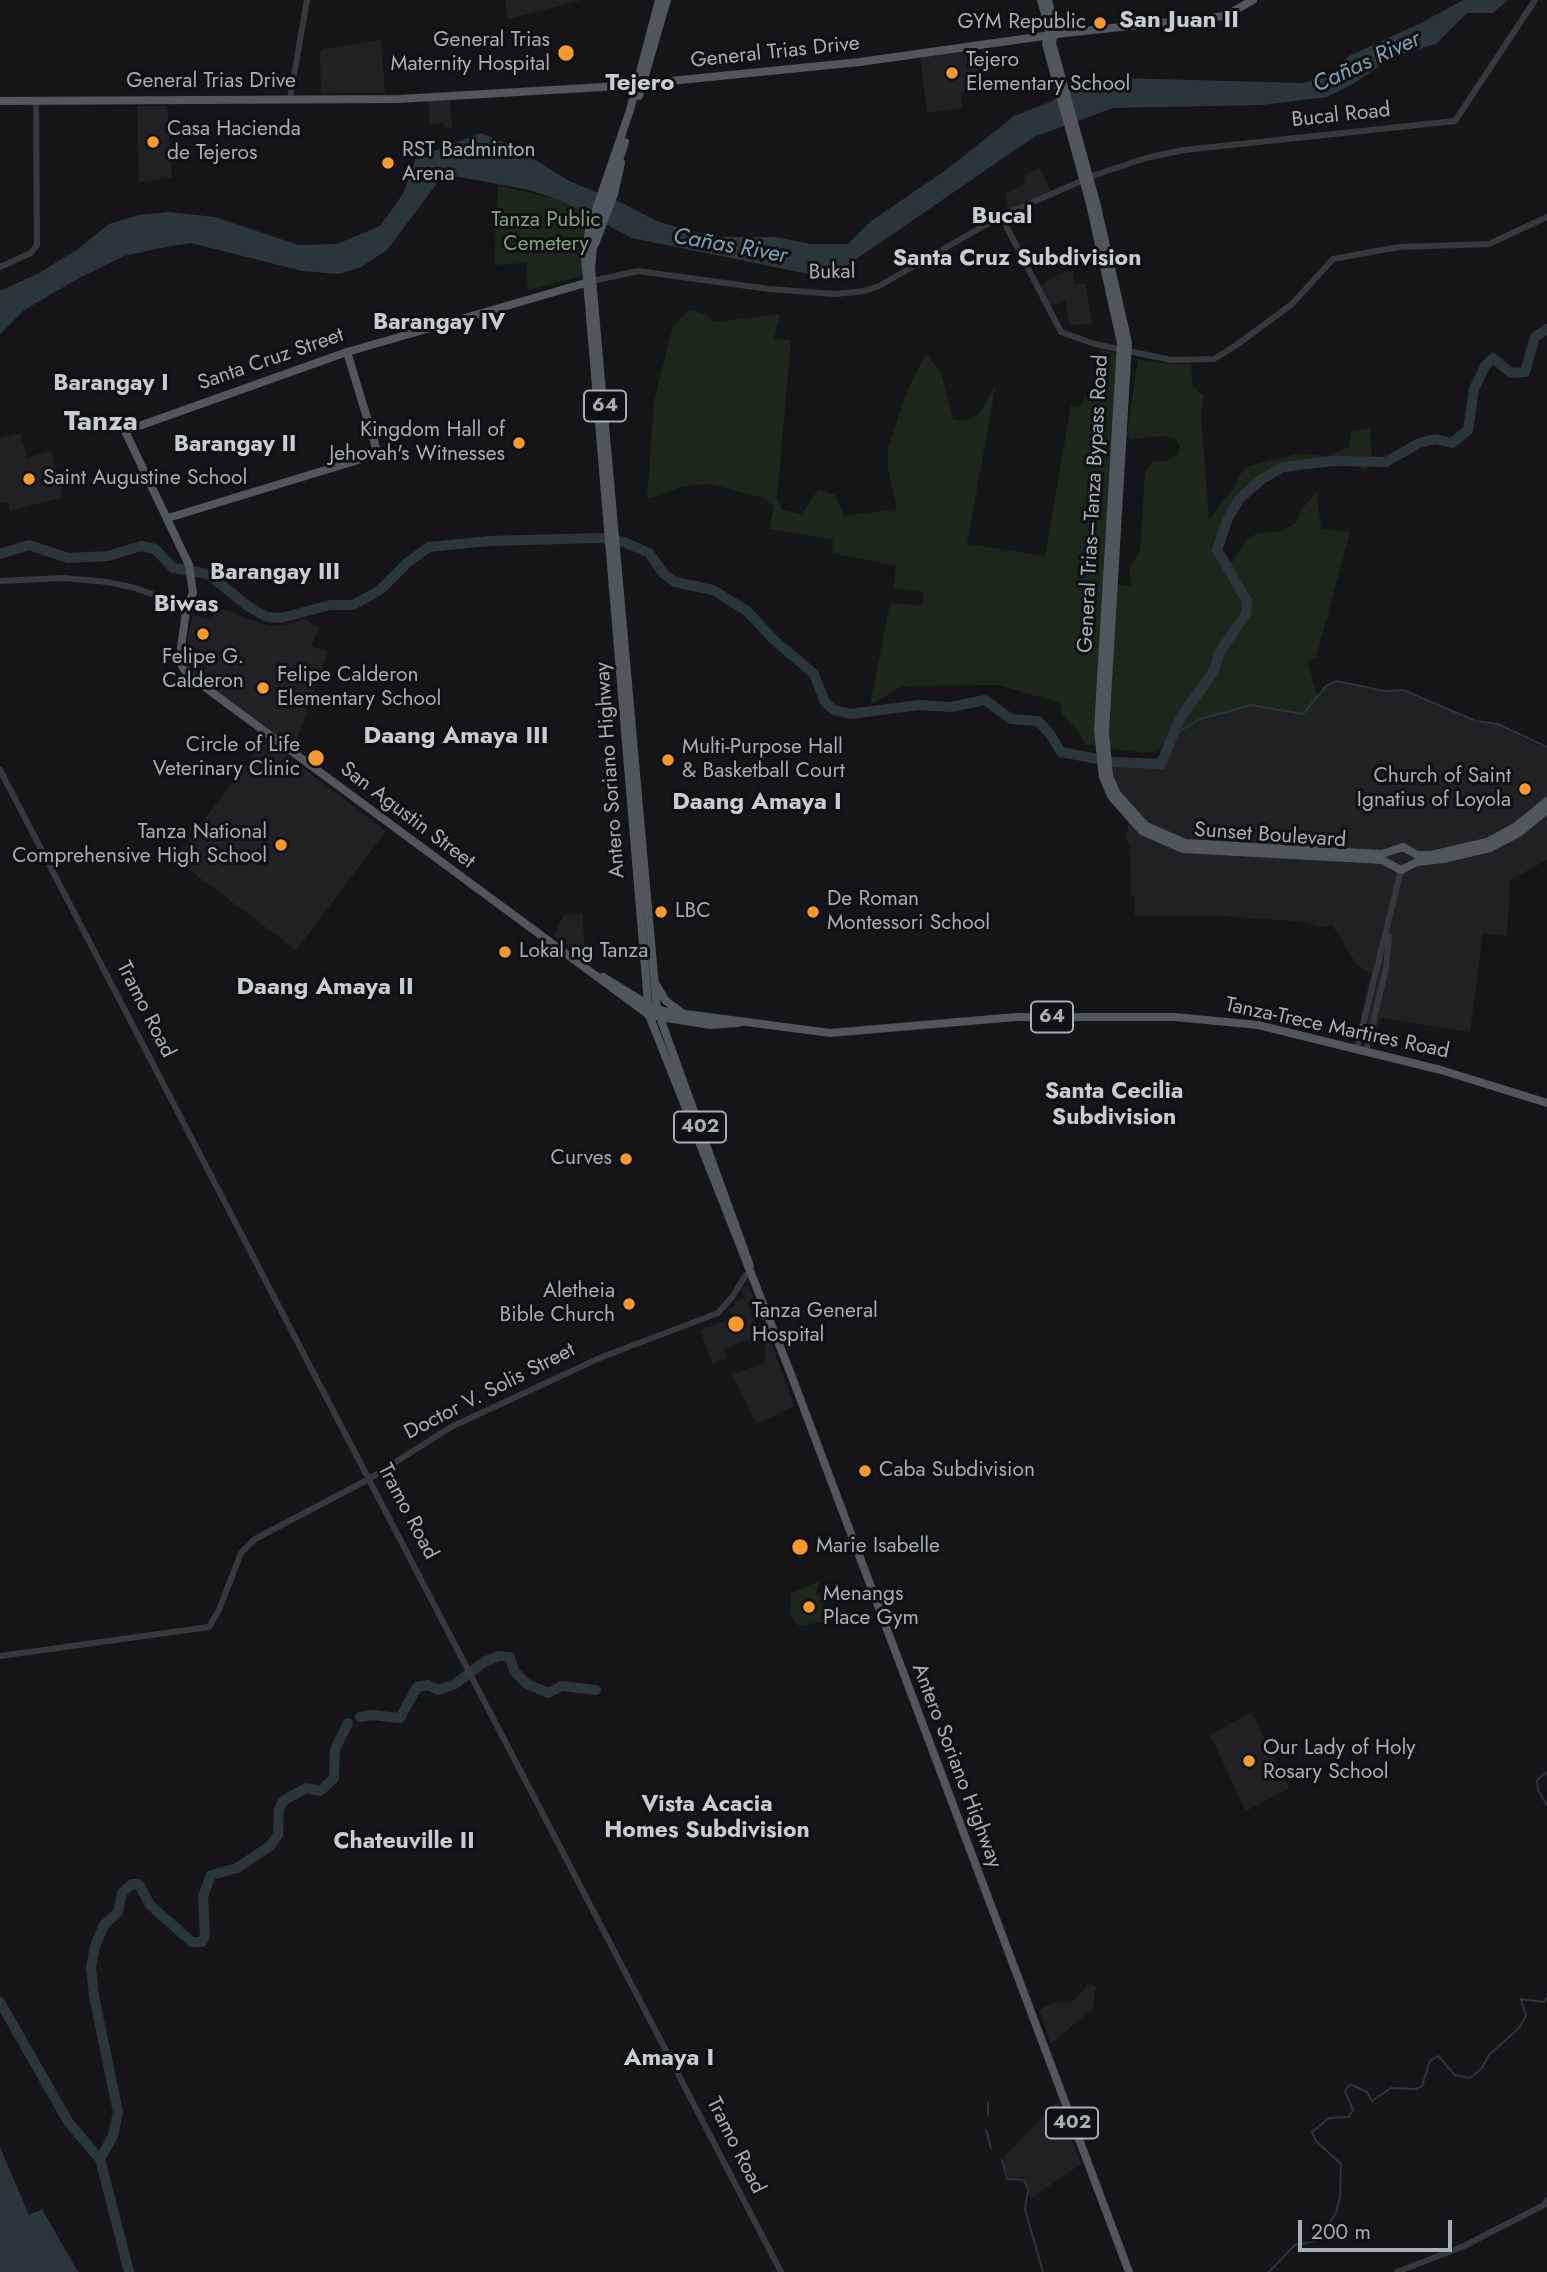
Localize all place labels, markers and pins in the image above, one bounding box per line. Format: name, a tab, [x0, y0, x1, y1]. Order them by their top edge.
place label: GYM Republic	[957, 10, 1086, 36]
marker: GYM Republic	[1092, 15, 1108, 31]
place label: General Trias Maternity Hospital	[390, 28, 550, 78]
marker: General Trias Maternity Hospital	[556, 43, 576, 63]
place label: Tejero Elementary School	[966, 48, 1130, 98]
marker: Tejero Elementary School	[944, 65, 960, 81]
place label: Casa Hacienda de Tejeros	[167, 117, 301, 167]
marker: Casa Hacienda de Tejeros	[145, 134, 161, 150]
place label: RST Badminton Arena	[402, 138, 536, 188]
marker: RST Badminton Arena	[380, 155, 396, 171]
place label: Kingdom Hall of Jehovah's Witnesses	[329, 418, 505, 468]
marker: Kingdom Hall of Jehovah's Witnesses	[511, 435, 527, 451]
place label: Saint Augustine School	[43, 466, 247, 492]
marker: Saint Augustine School	[21, 471, 37, 487]
marker: Felipe G. Calderon	[195, 626, 211, 642]
place label: Felipe G. Calderon	[162, 645, 244, 695]
place label: Felipe Calderon Elementary School	[277, 663, 441, 713]
marker: Felipe Calderon Elementary School	[255, 680, 271, 696]
place label: Circle of Life Veterinary Clinic	[153, 733, 300, 783]
place label: Multi-Purpose Hall & Basketball Court	[682, 735, 845, 785]
marker: Circle of Life Veterinary Clinic	[306, 748, 326, 768]
marker: Multi-Purpose Hall & Basketball Court	[660, 752, 676, 768]
place label: Church of Saint Ignatius of Loyola	[1357, 764, 1511, 814]
marker: Church of Saint Ignatius of Loyola	[1517, 781, 1533, 797]
place label: Tanza National Comprehensive High School	[12, 820, 267, 870]
marker: Tanza National Comprehensive High School	[273, 837, 289, 853]
place label: De Roman Montessori School	[827, 887, 990, 937]
place label: LBC	[675, 899, 711, 925]
marker: LBC	[653, 904, 669, 920]
marker: De Roman Montessori School	[805, 904, 821, 920]
place label: Lokal ng Tanza	[519, 939, 648, 965]
marker: Lokal ng Tanza	[497, 944, 513, 960]
place label: Curves	[551, 1146, 612, 1172]
marker: Curves	[618, 1151, 634, 1167]
place label: Aletheia Bible Church	[500, 1279, 615, 1329]
marker: Aletheia Bible Church	[621, 1296, 637, 1312]
place label: Tanza General Hospital	[752, 1299, 878, 1349]
marker: Tanza General Hospital	[726, 1314, 746, 1334]
place label: Caba Subdivision	[879, 1458, 1035, 1484]
marker: Caba Subdivision	[857, 1463, 873, 1479]
place label: Marie Isabelle	[816, 1534, 940, 1560]
marker: Marie Isabelle	[790, 1537, 810, 1557]
place label: Menangs Place Gym	[823, 1582, 919, 1632]
marker: Menangs Place Gym	[801, 1599, 817, 1615]
place label: Our Lady of Holy Rosary School	[1263, 1736, 1416, 1786]
marker: Our Lady of Holy Rosary School	[1241, 1753, 1257, 1769]

